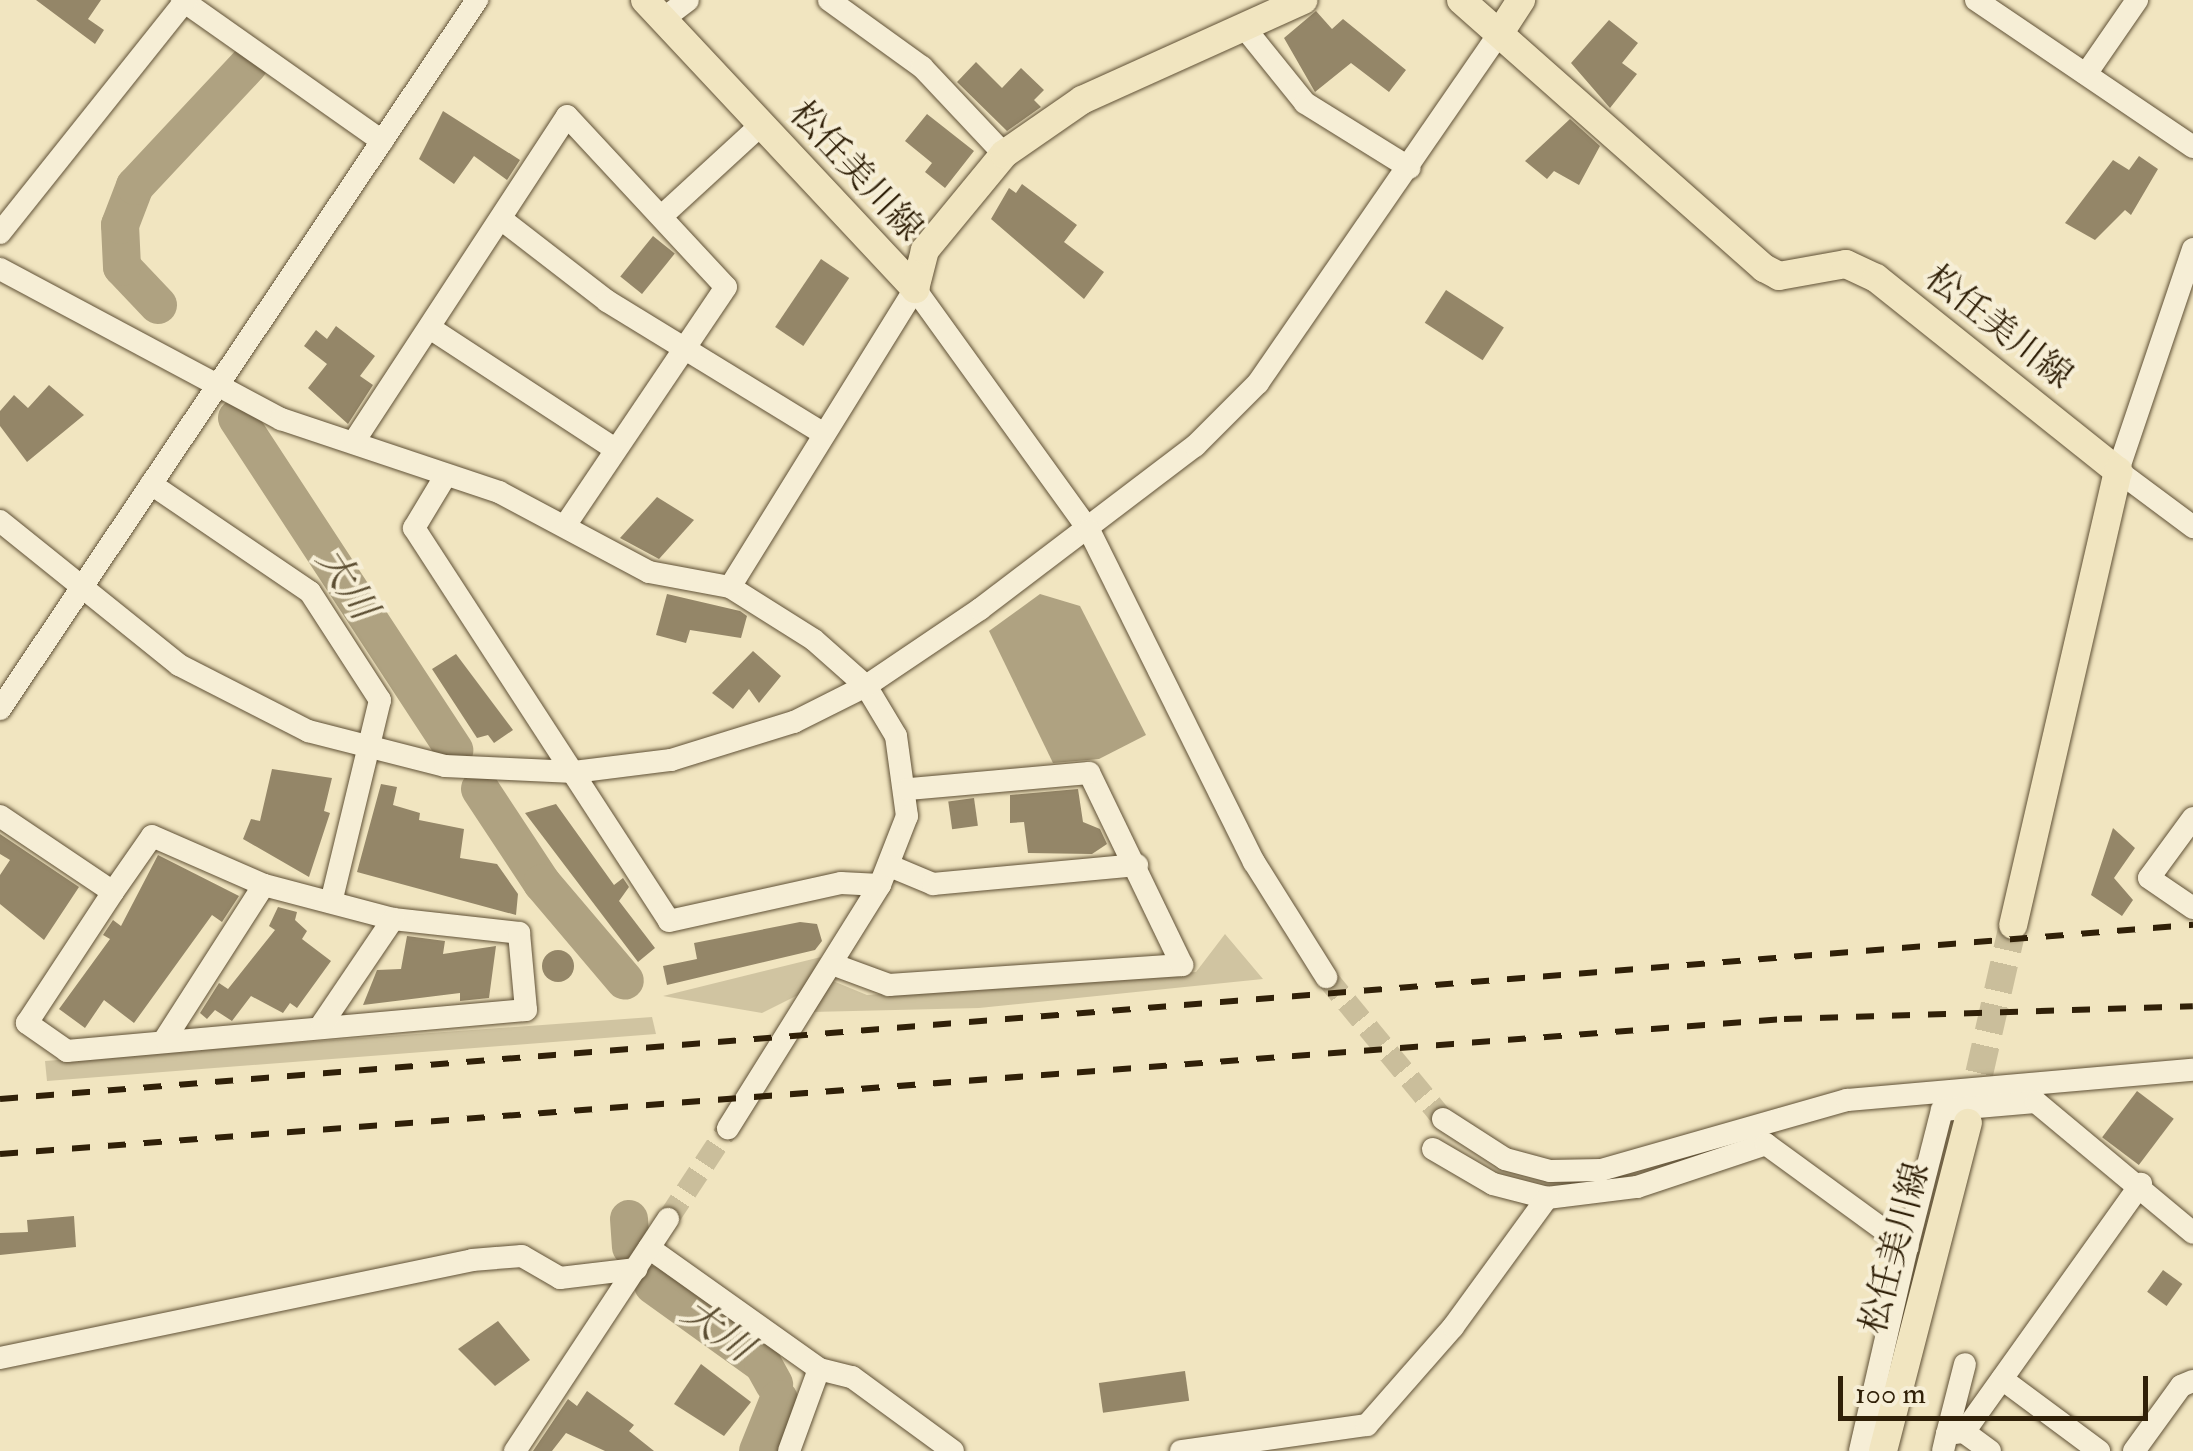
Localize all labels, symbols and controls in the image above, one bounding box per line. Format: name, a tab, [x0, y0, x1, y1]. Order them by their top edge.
street label: 松任美川線	[781, 93, 931, 249]
street label: 松任美川線	[1917, 257, 2081, 397]
water label: 大川	[306, 540, 386, 628]
street label: 松任美川線	[1852, 1158, 1938, 1338]
water label: 大川	[673, 1290, 761, 1372]
scale bar	[1843, 1356, 2153, 1418]
text: 100 m	[1855, 1375, 1926, 1412]

